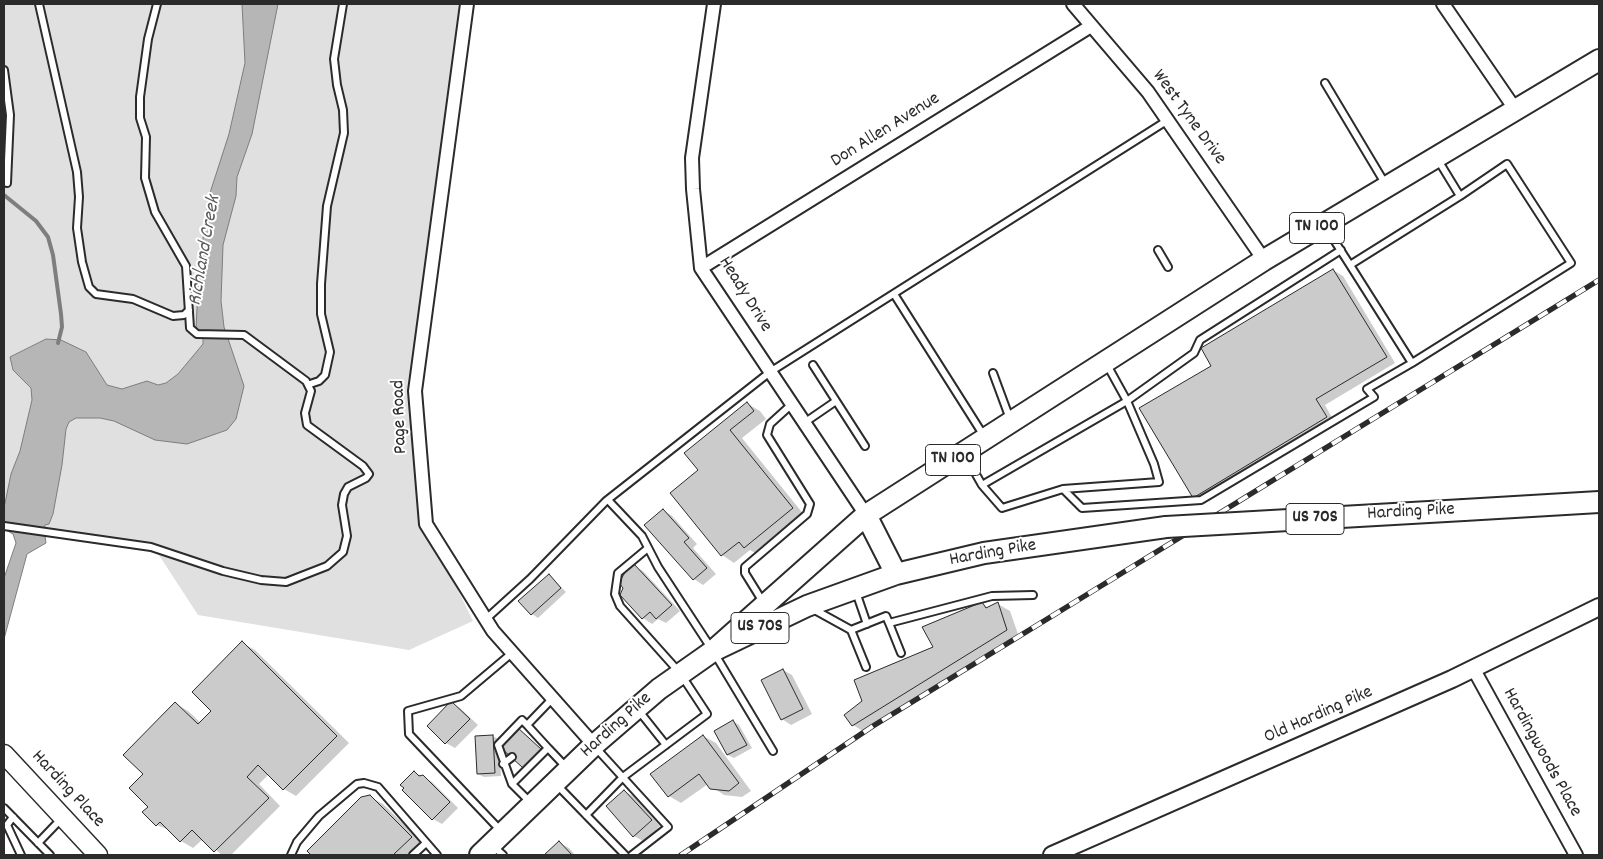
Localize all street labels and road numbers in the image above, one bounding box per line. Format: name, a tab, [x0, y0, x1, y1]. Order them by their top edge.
street label: West Tyne Drive	[1146, 66, 1230, 170]
street label: Don Allen Avenue	[827, 88, 945, 174]
road number: TN 100	[1290, 212, 1344, 244]
street label: Heady Drive	[712, 253, 776, 337]
street label: Page Road	[388, 380, 414, 454]
road number: TN 100	[926, 444, 980, 476]
street label: Harding Pike	[1367, 499, 1455, 527]
road number: US 70S	[1286, 504, 1344, 534]
street label: Harding Pike	[948, 535, 1038, 573]
road number: US 70S	[731, 612, 789, 644]
street label: Old Harding Pike	[1261, 682, 1377, 750]
street label: Hardingwoods Place	[1496, 685, 1586, 821]
street label: Harding Pike	[577, 688, 657, 764]
street label: Harding Place	[25, 747, 109, 833]

